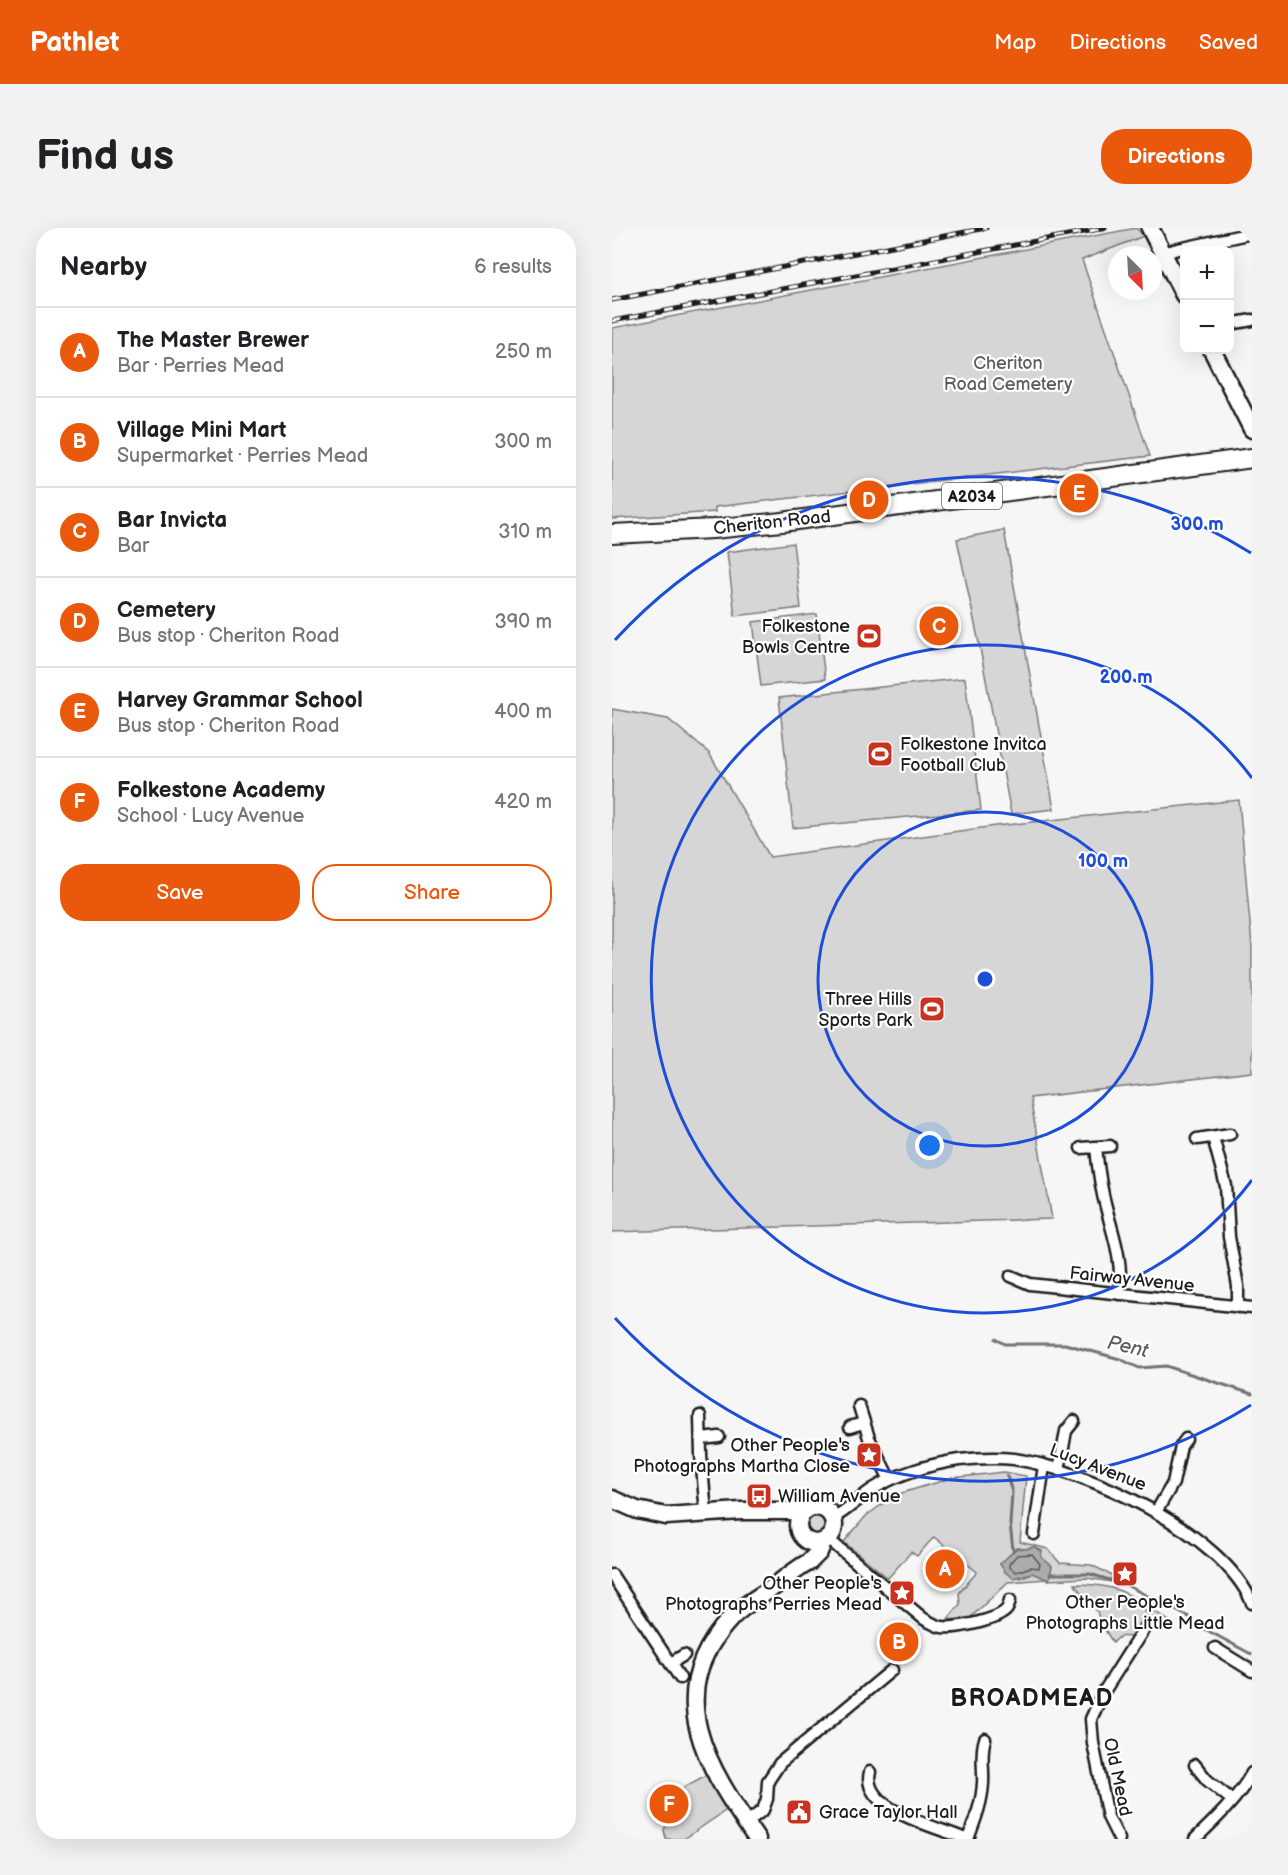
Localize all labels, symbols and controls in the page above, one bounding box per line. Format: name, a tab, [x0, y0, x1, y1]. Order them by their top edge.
text: Pathlet	[30, 26, 119, 59]
text: Map	[994, 30, 1037, 55]
text: Directions	[1070, 30, 1166, 55]
text: Saved	[1199, 30, 1258, 55]
button: Directions	[1101, 129, 1252, 184]
text: Find us	[36, 131, 174, 182]
north arrow	[1108, 246, 1162, 300]
map controls	[1180, 246, 1234, 354]
button: +	[1180, 246, 1234, 300]
text: Nearby	[60, 252, 147, 283]
text: 6 results	[474, 255, 552, 279]
button: −	[1180, 300, 1234, 354]
text: The Master Brewer	[117, 327, 309, 354]
text: A	[73, 340, 86, 364]
text: 250 m	[495, 340, 552, 364]
park label: Cheriton Road Cemetery	[944, 353, 1073, 395]
text: Bar · Perries Mead	[117, 354, 284, 378]
text: Village Mini Mart	[117, 417, 286, 444]
text: B	[72, 430, 87, 454]
text: 300 m	[494, 430, 552, 454]
text: Supermarket · Perries Mead	[117, 444, 368, 468]
pin: E	[1060, 470, 1098, 516]
pin: D	[850, 478, 888, 522]
road number: A2034	[942, 483, 1002, 509]
street label: Cheriton Road	[712, 506, 832, 539]
text: Bar Invicta	[117, 507, 227, 534]
text: 300 m	[1170, 514, 1224, 535]
text: C	[72, 520, 87, 544]
text: 310 m	[498, 520, 552, 544]
text: Bar	[117, 534, 149, 558]
text: Cemetery	[117, 597, 216, 624]
pin: C	[920, 604, 958, 648]
text: D	[73, 610, 86, 634]
text: 390 m	[494, 610, 552, 634]
place label: Folkestone Bowls Centre	[742, 616, 850, 658]
sports icon: Folkestone Bowls Centre	[854, 621, 884, 651]
text: Bus stop · Cheriton Road	[117, 624, 340, 648]
text: 200 m	[1099, 667, 1153, 688]
text: Harvey Grammar School	[117, 687, 363, 714]
text: E	[73, 700, 86, 724]
text: 400 m	[494, 700, 552, 724]
text: Bus stop · Cheriton Road	[117, 714, 340, 738]
place label: Folkestone Invitca Football Club	[900, 734, 1047, 776]
sports icon: Folkestone Invitca Football Club	[865, 739, 895, 769]
text: Folkestone Academy	[117, 777, 325, 804]
text: F	[73, 790, 86, 814]
text: 420 m	[494, 790, 552, 814]
text: School · Lucy Avenue	[117, 804, 304, 828]
text: 100 m	[1078, 851, 1128, 872]
button: Save	[60, 864, 300, 921]
button: Share	[312, 864, 552, 921]
centre of rings	[975, 969, 995, 989]
place label: Three Hills Sports Park	[819, 989, 912, 1031]
sports icon: Three Hills Sports Park	[917, 994, 947, 1024]
your location	[915, 1131, 944, 1160]
street label: Fairway Avenue	[1068, 1262, 1196, 1297]
water label: Pent	[1105, 1331, 1151, 1364]
place label: Other People's Photographs Martha Close	[633, 1435, 850, 1477]
street label: Lucy Avenue	[1046, 1439, 1150, 1496]
place icon: Other People's Photographs Martha Close	[854, 1440, 884, 1470]
bus stop icon: William Avenue	[744, 1481, 774, 1511]
place label: William Avenue	[778, 1486, 901, 1507]
pin: A	[926, 1546, 964, 1592]
place icon: Other People's Photographs Little Mead	[1110, 1559, 1140, 1589]
place label: Other People's Photographs Perries Mead	[665, 1573, 882, 1615]
place icon: Other People's Photographs Perries Mead	[887, 1578, 917, 1608]
place label: Other People's Photographs Little Mead	[1025, 1592, 1225, 1634]
pin: B	[880, 1620, 918, 1664]
district label: BROADMEAD	[950, 1684, 1114, 1713]
street label: Old Mead	[1099, 1736, 1136, 1818]
pin: F	[650, 1782, 688, 1826]
public building icon: Grace Taylor Hall	[784, 1797, 814, 1827]
place label: Grace Taylor Hall	[819, 1802, 958, 1823]

